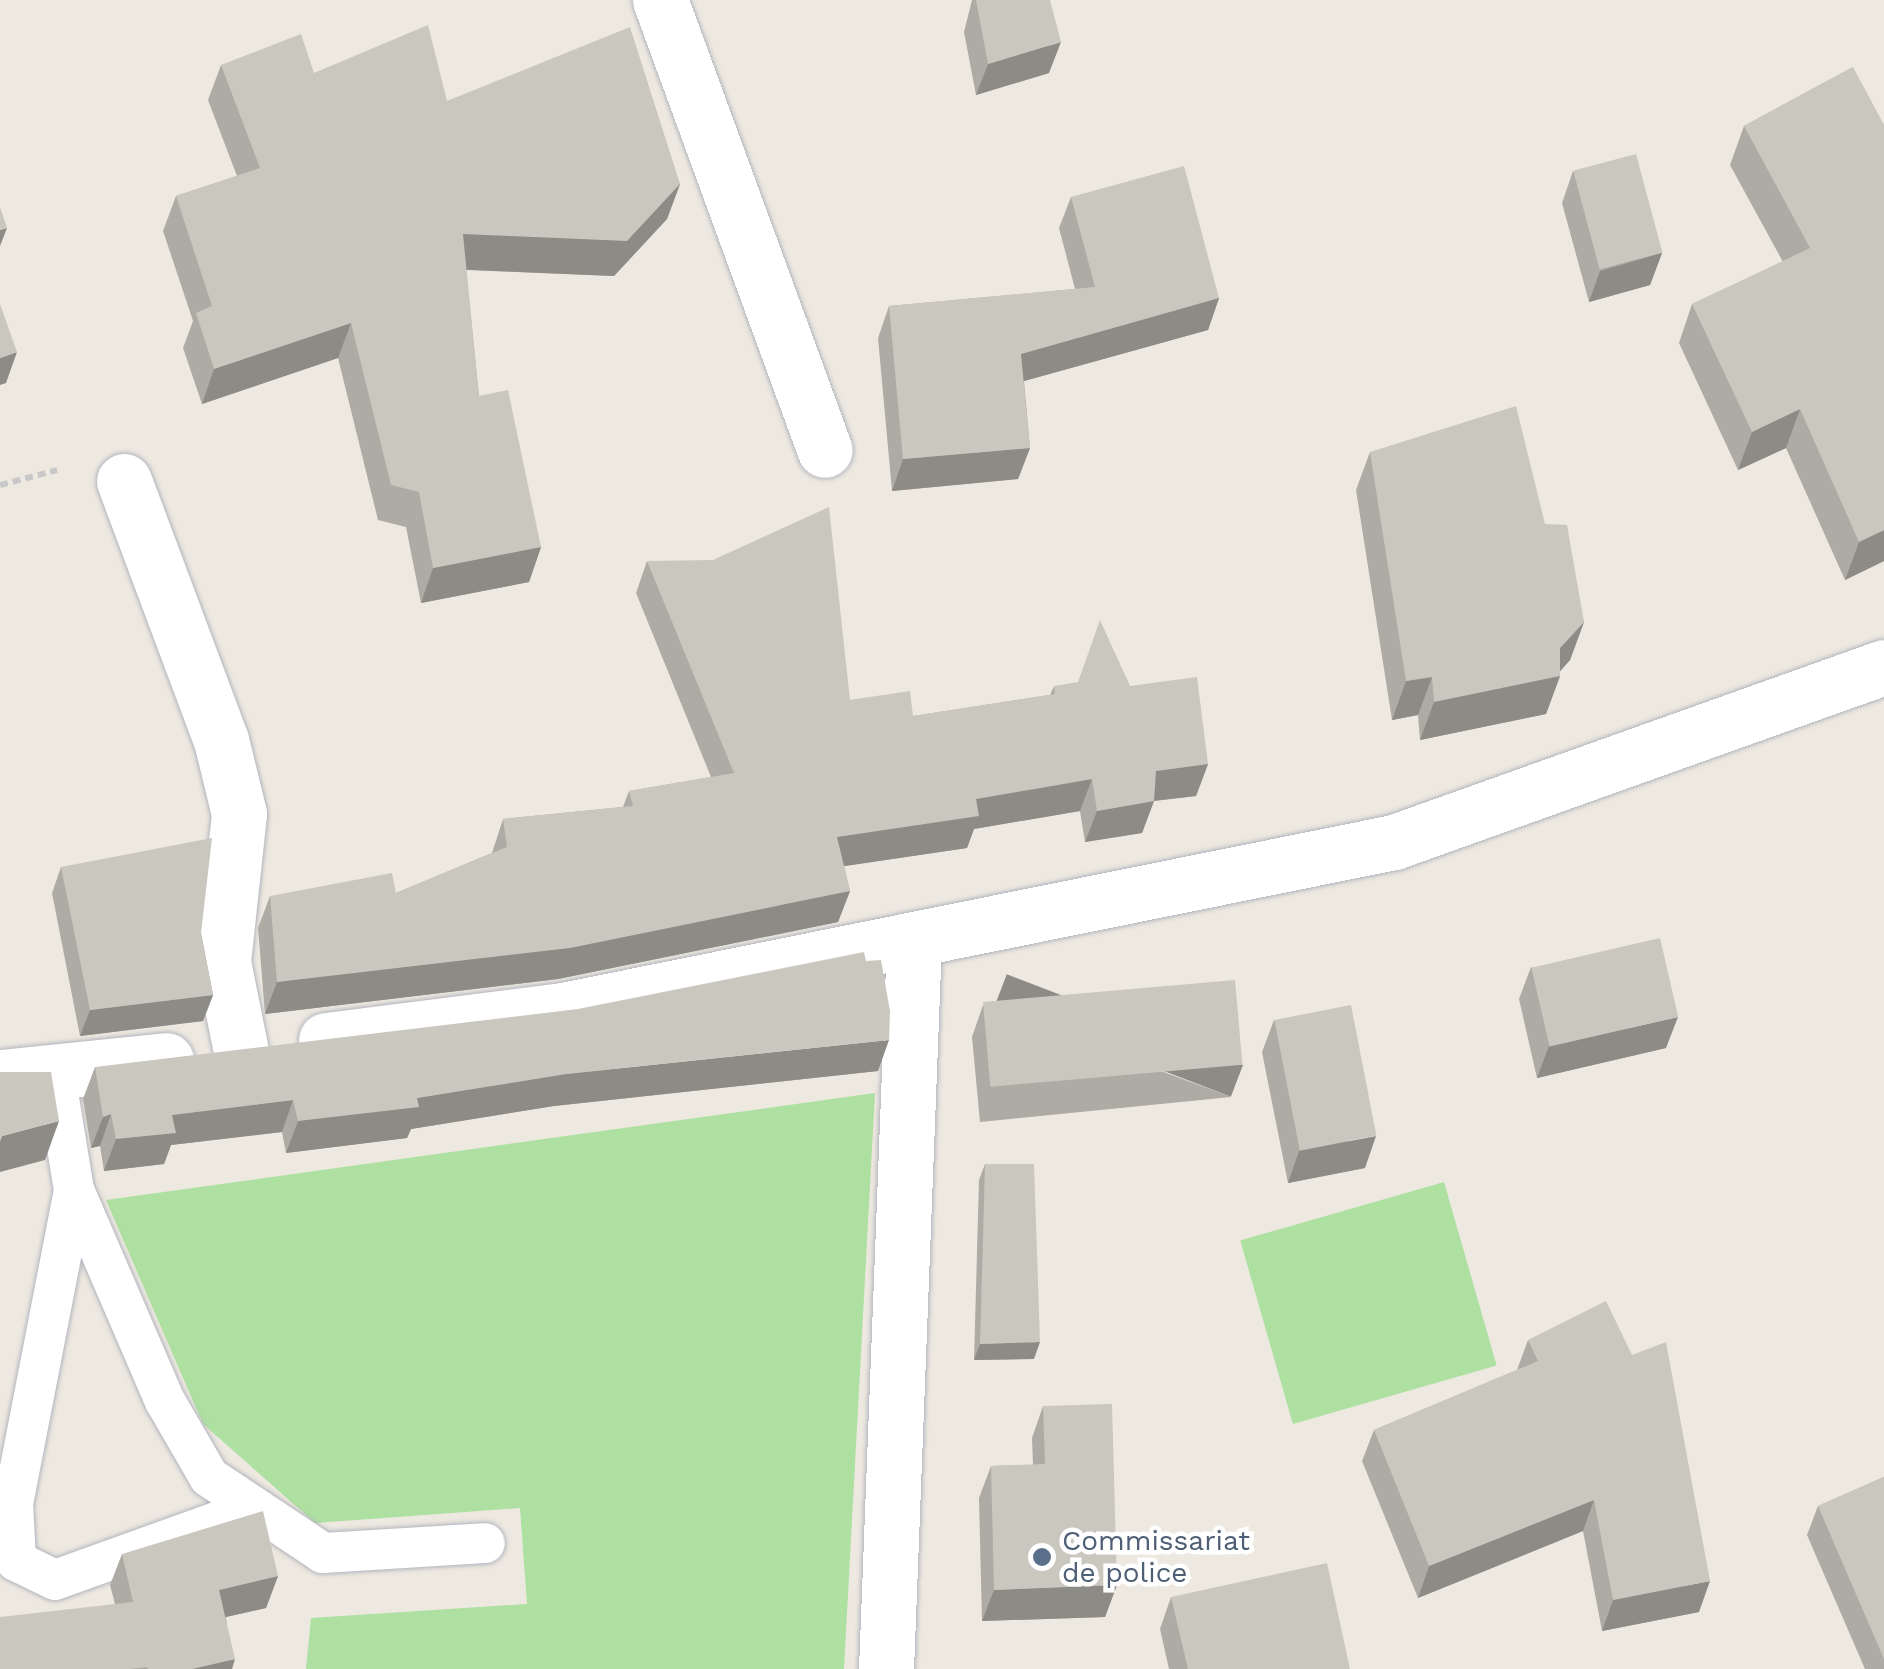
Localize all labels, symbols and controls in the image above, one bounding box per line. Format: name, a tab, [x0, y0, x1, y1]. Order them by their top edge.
place label: Commissariat de police	[1062, 1524, 1250, 1590]
marker: Commissariat de police	[1031, 1546, 1053, 1568]

